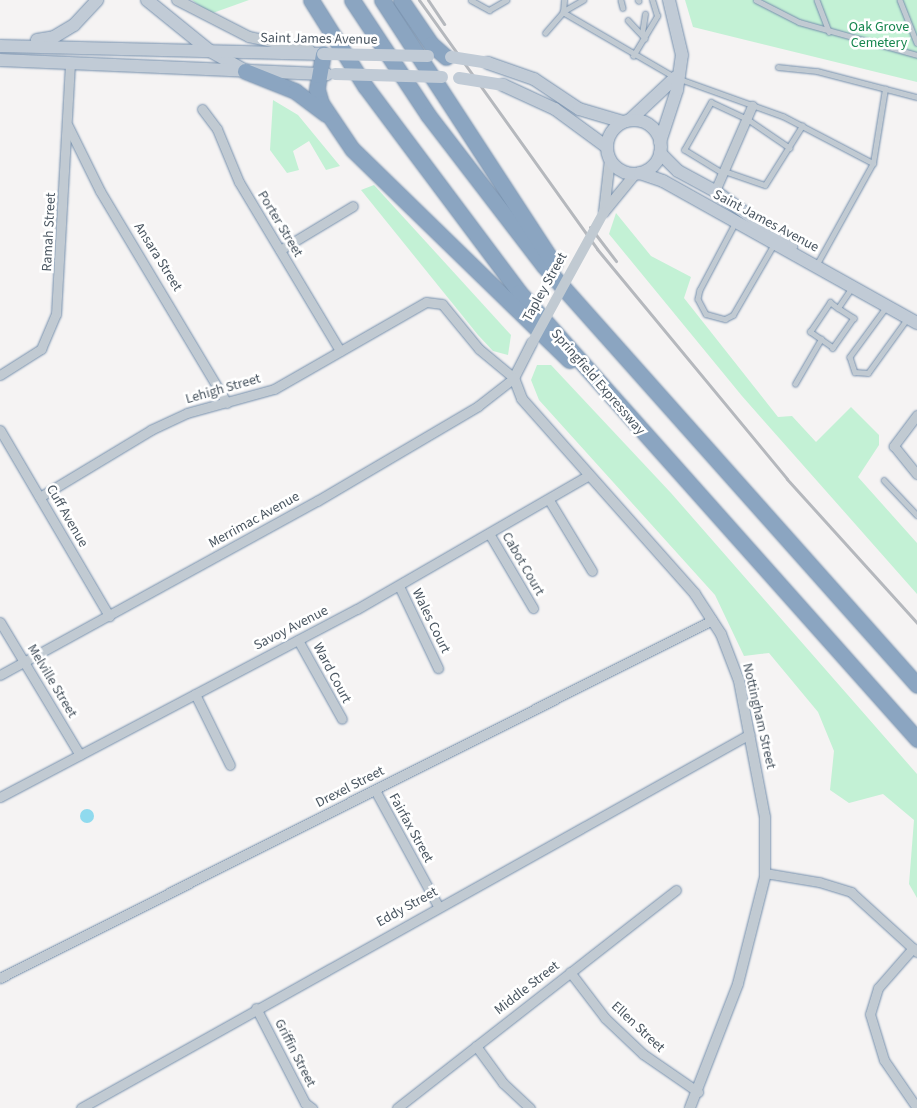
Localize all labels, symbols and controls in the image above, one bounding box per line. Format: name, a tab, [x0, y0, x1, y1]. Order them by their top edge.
park label: Oak Grove Cemetery	[849, 19, 909, 52]
street label: Saint James Avenue	[260, 30, 378, 48]
street label: Saint James Avenue	[710, 186, 822, 256]
street label: Porter Street	[254, 188, 306, 260]
street label: Ramah Street	[39, 192, 59, 272]
street label: Ansara Street	[130, 220, 186, 294]
street label: Tapley Street	[519, 250, 571, 324]
street label: Springfield Expressway	[547, 326, 649, 438]
street label: Lehigh Street	[184, 370, 262, 408]
street label: Cuff Avenue	[42, 482, 92, 550]
street label: Merrimac Avenue	[206, 488, 302, 552]
street label: Cabot Court	[498, 529, 548, 599]
street label: Wales Court	[408, 586, 454, 656]
street label: Savoy Avenue	[251, 602, 331, 654]
street label: Ward Court	[309, 640, 355, 706]
street label: Melville Street	[24, 641, 80, 721]
street label: Nottingham Street	[739, 662, 779, 770]
street label: Drexel Street	[313, 763, 387, 811]
street label: Fairfax Street	[385, 790, 437, 866]
street label: Eddy Street	[374, 883, 440, 931]
street label: Middle Street	[491, 958, 563, 1018]
street label: Ellen Street	[608, 998, 668, 1056]
street label: Griffin Street	[271, 1016, 319, 1090]

